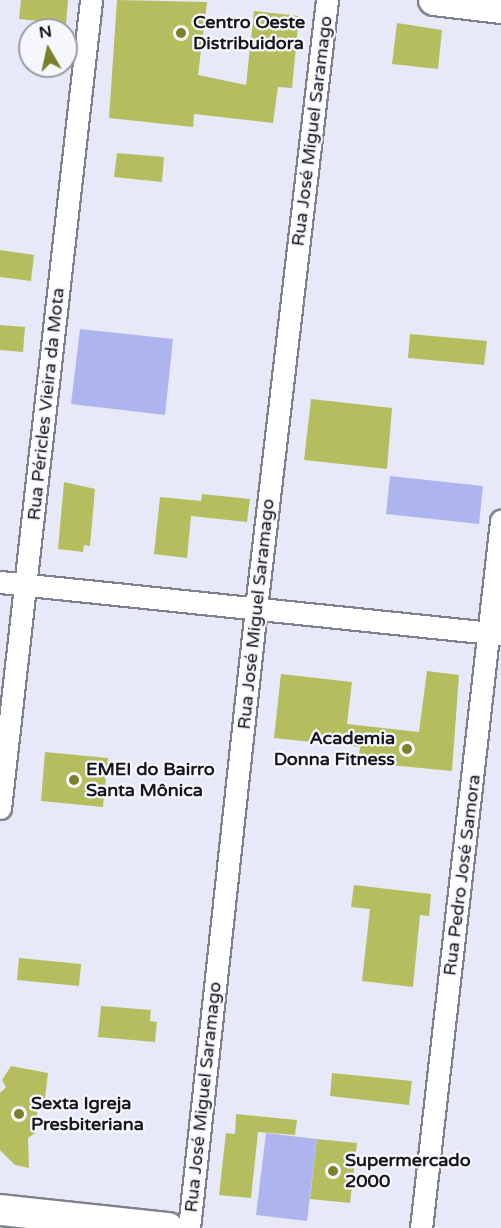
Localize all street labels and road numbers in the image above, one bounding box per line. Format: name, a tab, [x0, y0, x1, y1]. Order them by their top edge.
street label: Rua José Miguel Saramago	[287, 15, 337, 247]
street label: Rua Péricles Vieira da Mota	[23, 287, 69, 521]
street label: Rua José Miguel Saramago	[233, 498, 279, 730]
street label: Rua Pedro José Samora	[439, 773, 485, 977]
street label: Rua José Miguel Saramago	[180, 981, 226, 1213]

